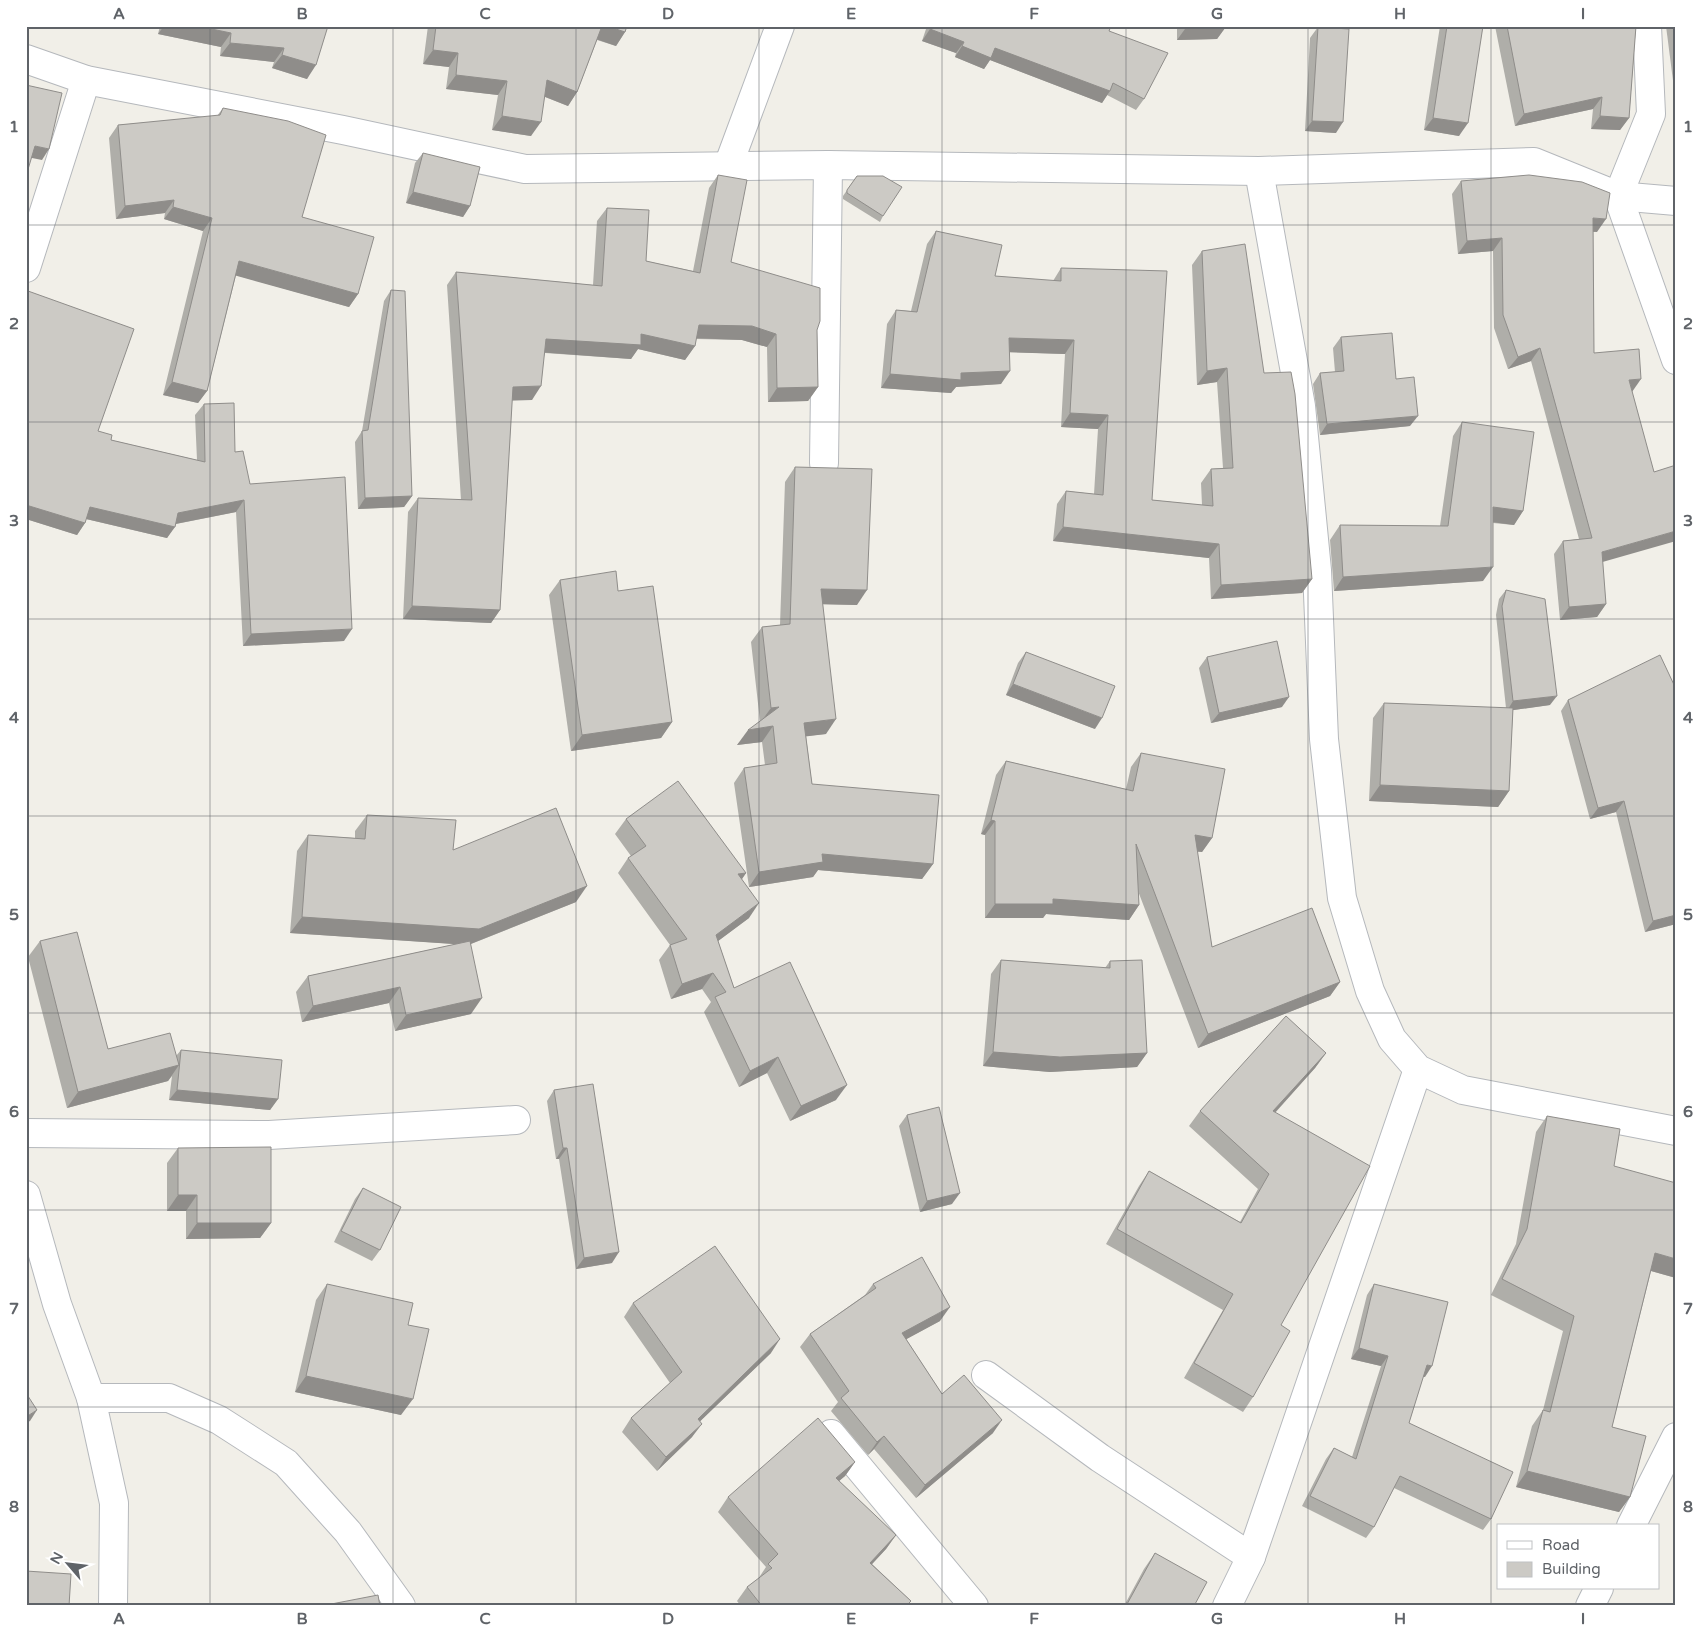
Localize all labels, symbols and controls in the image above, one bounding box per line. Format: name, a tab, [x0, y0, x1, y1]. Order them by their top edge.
text: A	[113, 4, 125, 24]
text: B	[296, 4, 308, 24]
text: C	[479, 4, 491, 24]
text: D	[662, 4, 674, 24]
text: E	[846, 4, 856, 24]
text: F	[1029, 4, 1039, 24]
text: G	[1211, 4, 1223, 24]
text: H	[1394, 4, 1406, 24]
text: I	[1581, 4, 1585, 24]
text: 1	[9, 117, 19, 137]
text: 1	[1683, 117, 1693, 137]
text: 2	[9, 314, 19, 334]
text: 2	[1683, 314, 1693, 334]
text: 3	[9, 511, 19, 531]
text: 3	[1683, 511, 1693, 531]
text: 4	[9, 708, 19, 728]
text: 4	[1683, 708, 1693, 728]
text: 5	[9, 905, 19, 925]
text: 5	[1683, 905, 1693, 925]
text: 6	[9, 1102, 19, 1122]
text: 6	[1683, 1102, 1693, 1122]
text: 7	[9, 1299, 19, 1319]
text: 7	[1683, 1299, 1693, 1319]
text: 8	[9, 1497, 19, 1517]
text: 8	[1683, 1497, 1693, 1517]
legend	[1497, 1524, 1660, 1590]
text: Road	[1542, 1536, 1580, 1554]
north arrow	[42, 1540, 92, 1590]
text: N	[47, 1549, 67, 1567]
text: Building	[1542, 1560, 1601, 1578]
text: A	[113, 1609, 125, 1629]
text: B	[296, 1609, 308, 1629]
text: C	[479, 1609, 491, 1629]
text: D	[662, 1609, 674, 1629]
text: E	[846, 1609, 856, 1629]
text: F	[1029, 1609, 1039, 1629]
text: G	[1211, 1609, 1223, 1629]
text: H	[1394, 1609, 1406, 1629]
text: I	[1581, 1609, 1585, 1629]

